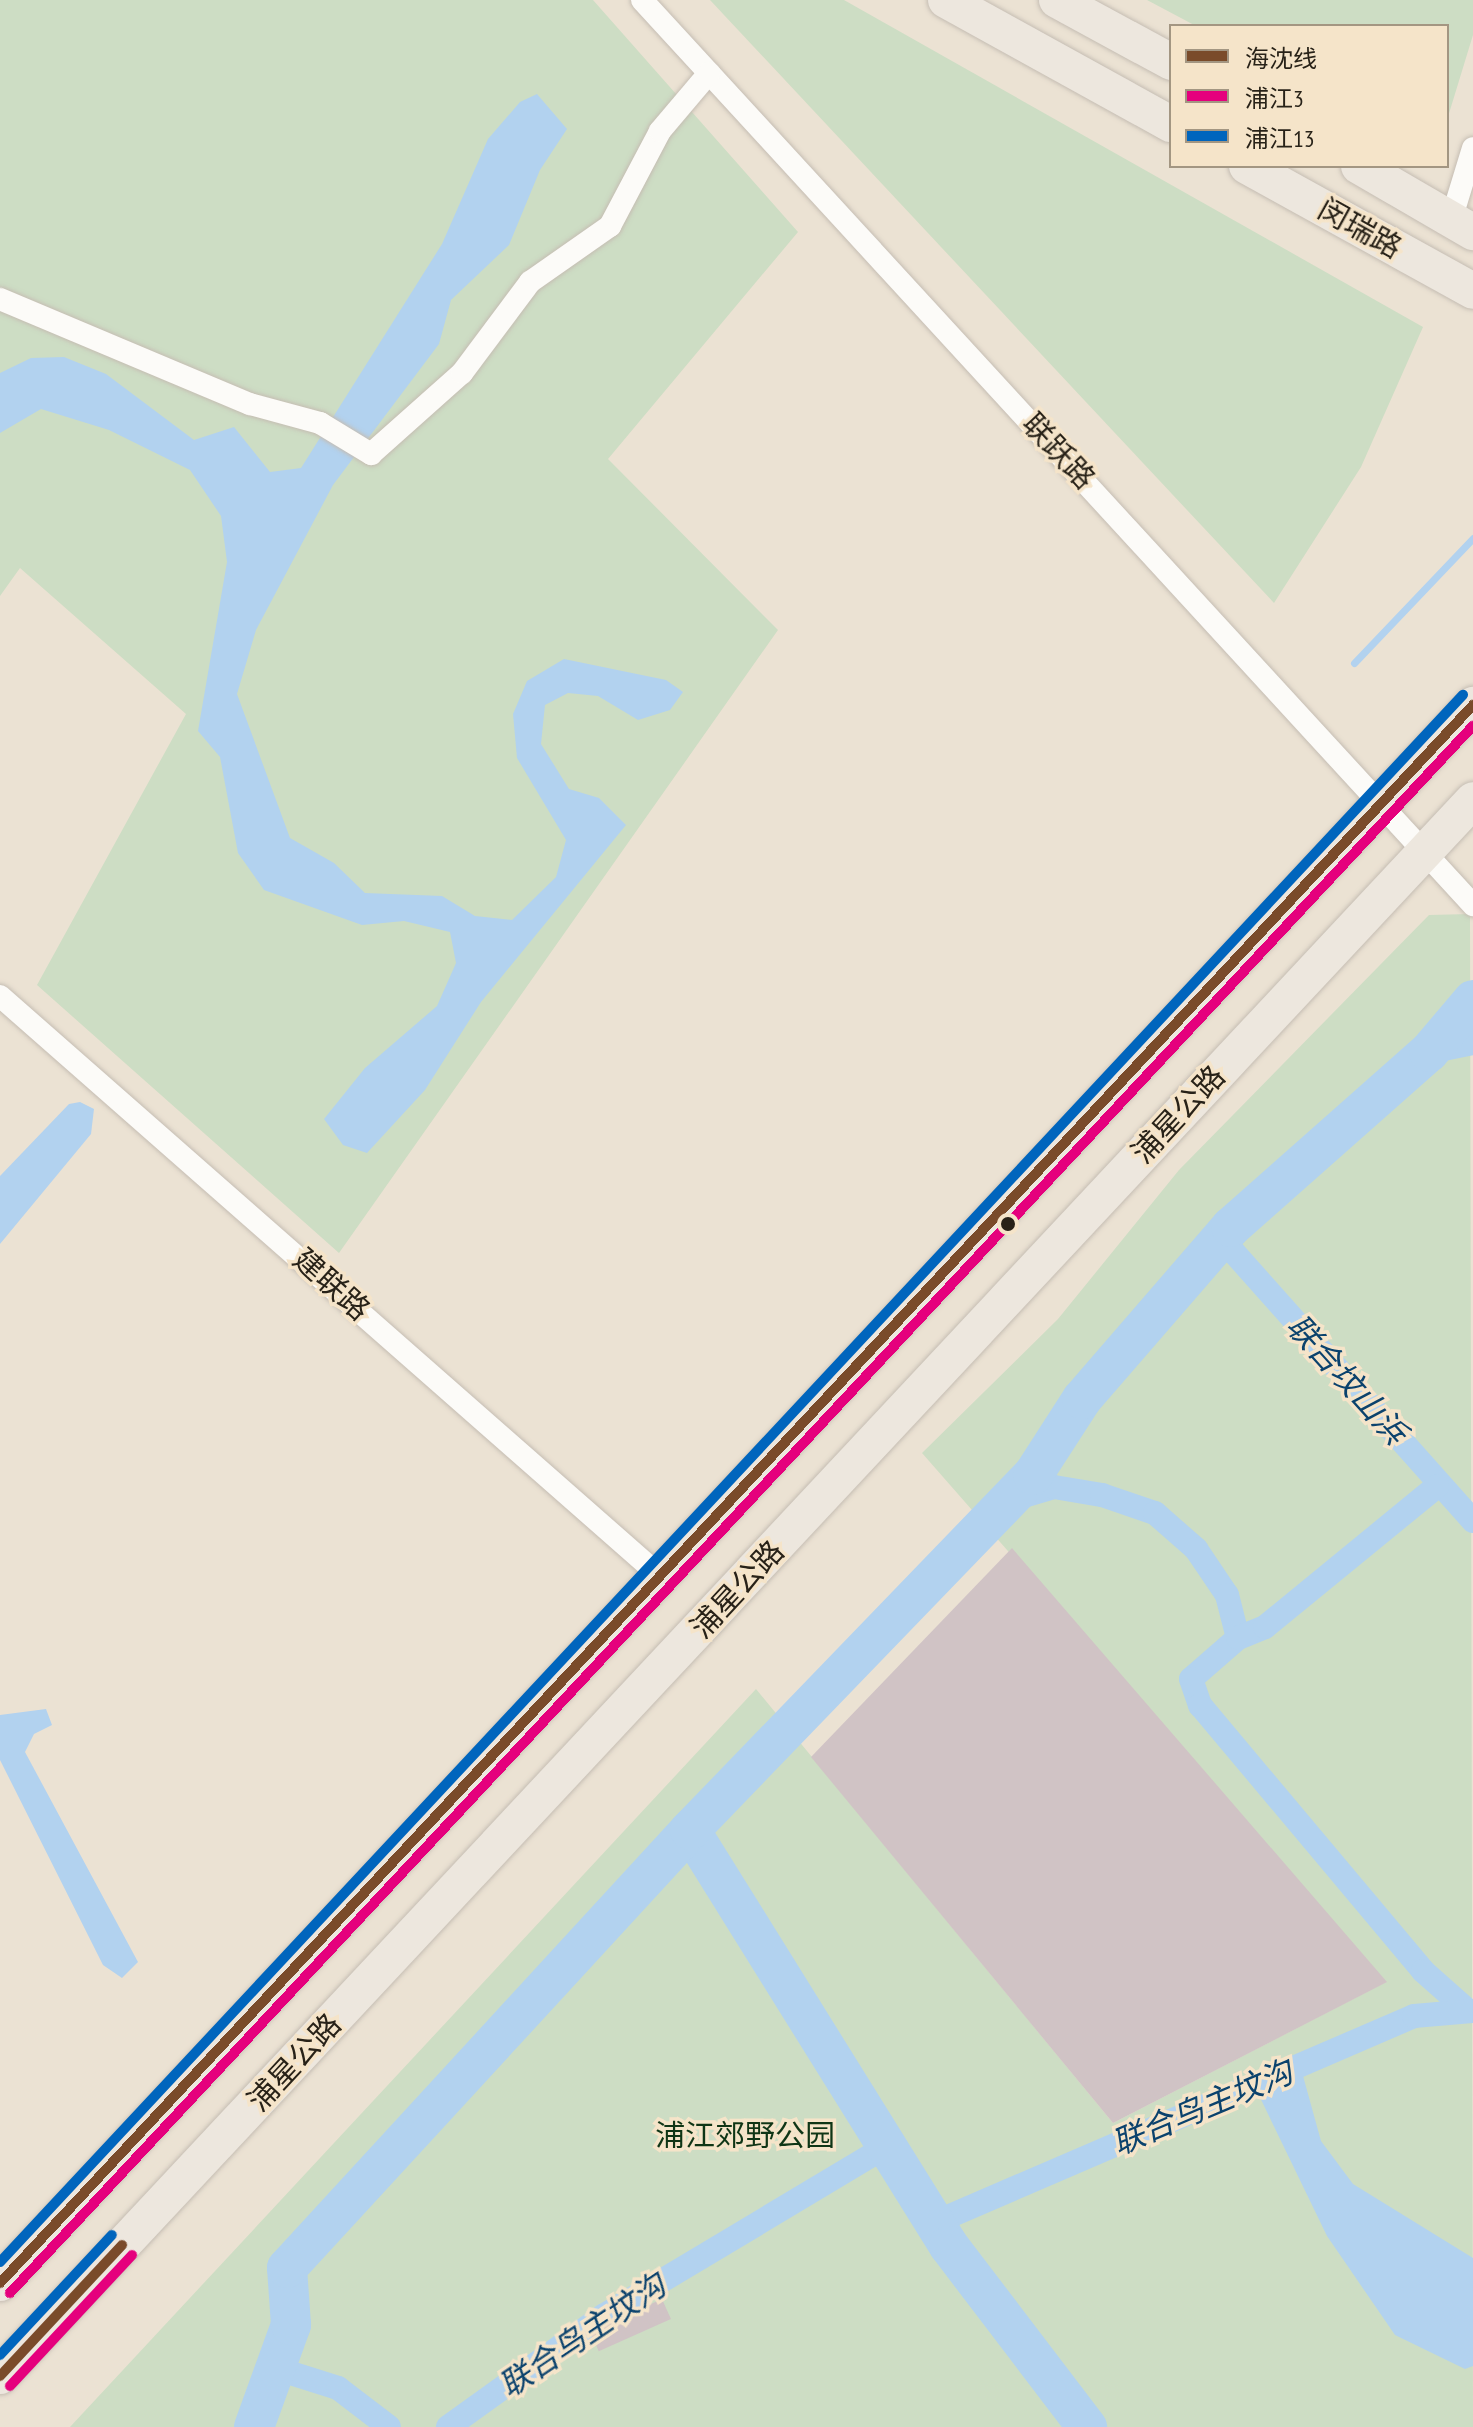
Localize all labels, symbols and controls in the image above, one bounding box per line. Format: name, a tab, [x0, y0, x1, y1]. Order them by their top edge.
legend	[1169, 24, 1449, 168]
text: 海沈线	[1245, 43, 1317, 74]
text: 浦江3	[1245, 83, 1304, 114]
text: 浦江13	[1245, 123, 1315, 154]
street label: 闵瑞路	[1312, 190, 1408, 266]
street label: 联跃路	[1015, 406, 1103, 496]
street label: 浦星公路	[1124, 1058, 1232, 1170]
unlabelled marker	[1000, 1216, 1016, 1232]
street label: 建联路	[287, 1241, 377, 1327]
water label: 联合坟山浜	[1279, 1307, 1415, 1451]
street label: 浦星公路	[683, 1533, 791, 1645]
street label: 浦星公路	[240, 2006, 348, 2118]
water label: 联合鸟主坟沟	[1106, 2052, 1298, 2162]
park label: 浦江郊野公园	[655, 2117, 835, 2153]
water label: 联合鸟主坟沟	[492, 2265, 672, 2405]

